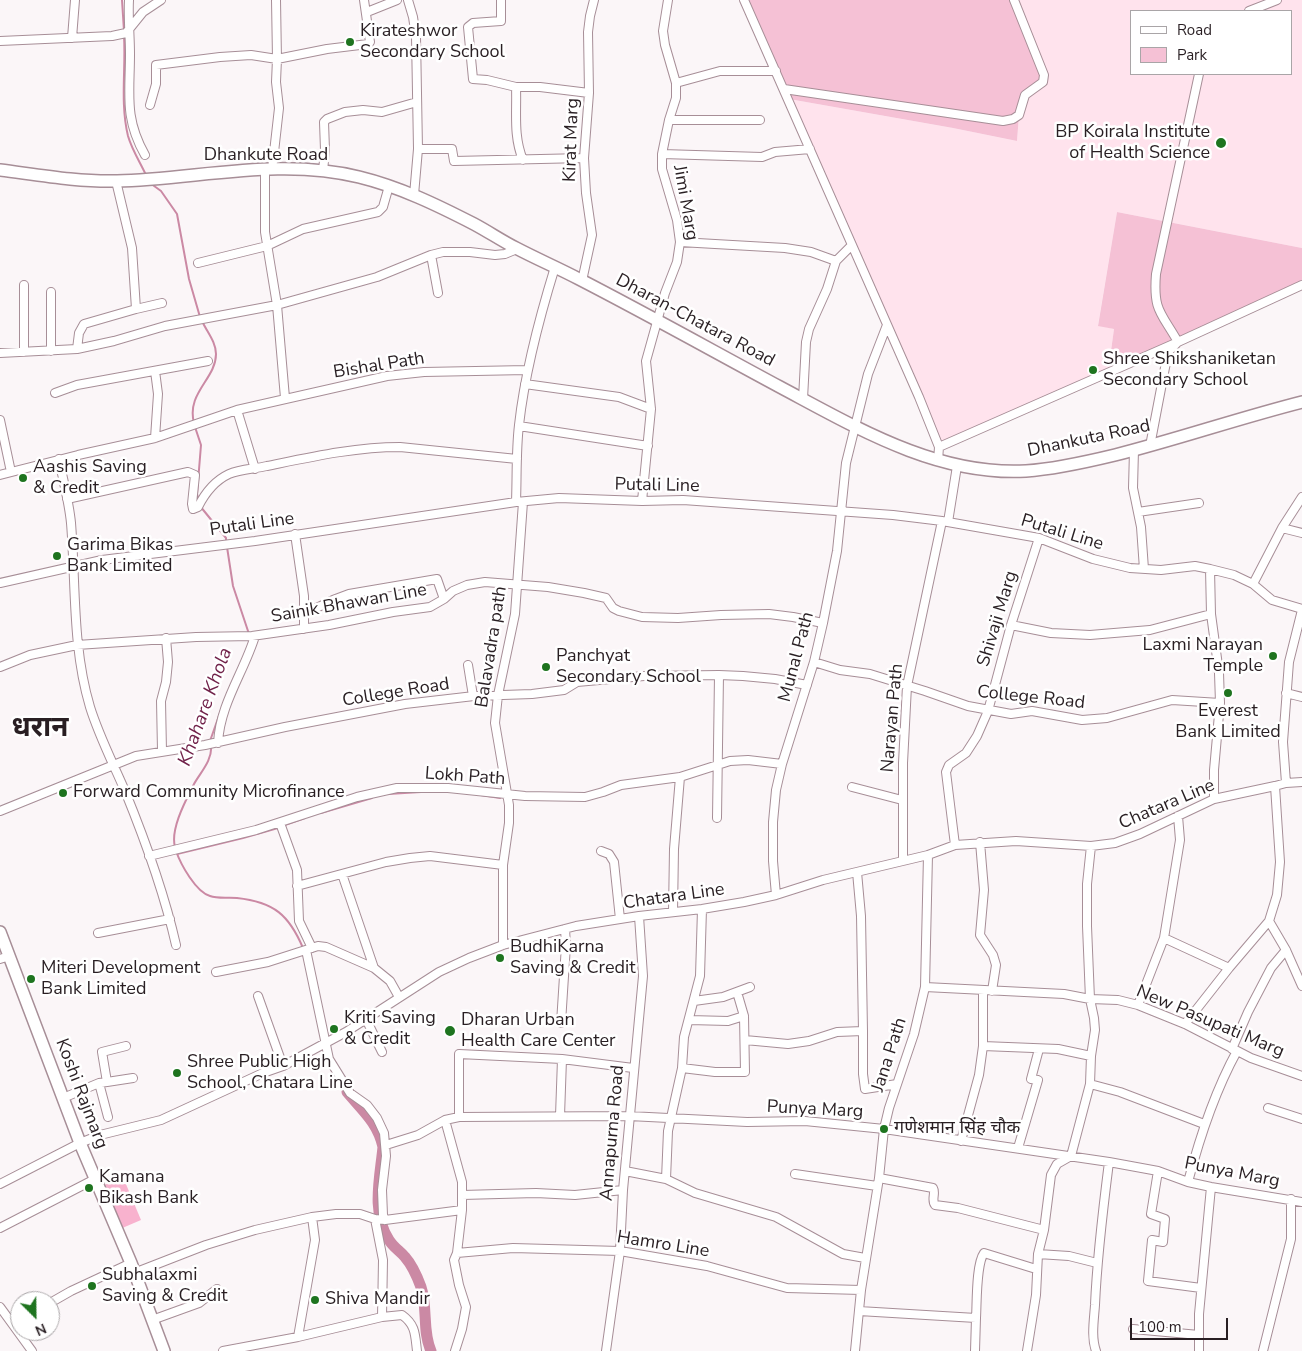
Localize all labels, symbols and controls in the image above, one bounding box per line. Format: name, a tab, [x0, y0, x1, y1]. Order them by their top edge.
legend	[1130, 10, 1292, 75]
text: Road	[1177, 20, 1212, 40]
place label: Kirateshwor Secondary School	[360, 21, 505, 64]
marker: Kirateshwor Secondary School	[344, 36, 356, 48]
text: Park	[1177, 45, 1207, 65]
street label: Kirat Marg	[560, 98, 584, 182]
place label: BP Koirala Institute of Health Science	[1055, 122, 1210, 164]
marker: BP Koirala Institute of Health Science	[1214, 136, 1228, 150]
street label: Dhankute Road	[204, 145, 328, 167]
street label: Jimi Marg	[668, 164, 702, 242]
street label: Dharan-Chatara Road	[612, 270, 778, 372]
street label: Bishal Path	[332, 348, 426, 384]
place label: Shree Shikshaniketan Secondary School	[1103, 349, 1276, 392]
marker: Shree Shikshaniketan Secondary School	[1087, 364, 1099, 376]
street label: Dhankuta Road	[1026, 415, 1152, 463]
place label: Aashis Saving & Credit	[33, 457, 147, 499]
marker: Aashis Saving & Credit	[17, 472, 29, 484]
street label: Putali Line	[614, 474, 700, 498]
street label: Putali Line	[208, 508, 296, 542]
street label: Putali Line	[1018, 510, 1106, 556]
place label: Garima Bikas Bank Limited	[67, 535, 173, 578]
marker: Garima Bikas Bank Limited	[51, 550, 63, 562]
street label: Shivaji Marg	[973, 569, 1023, 669]
street label: Sainik Bhawan Line	[269, 580, 429, 628]
street label: Balavadra path	[472, 585, 512, 709]
street label: Munal Path	[775, 610, 819, 704]
place label: Laxmi Narayan Temple	[1143, 635, 1263, 678]
water label: Khahare Khola	[174, 645, 238, 769]
place label: Panchyat Secondary School	[556, 646, 701, 689]
marker: Laxmi Narayan Temple	[1267, 650, 1279, 662]
marker: Panchyat Secondary School	[540, 661, 552, 673]
street label: Narayan Path	[877, 663, 909, 773]
street label: College Road	[341, 674, 451, 712]
street label: College Road	[976, 682, 1086, 714]
marker: Everest Bank Limited	[1222, 687, 1234, 699]
place label: Everest Bank Limited	[1175, 701, 1281, 744]
district label: धरान	[11, 712, 69, 746]
street label: Lokh Path	[424, 763, 506, 791]
street label: Chatara Line	[1116, 775, 1218, 835]
place label: Forward Community Microfinance	[73, 782, 344, 804]
marker: Forward Community Microfinance	[57, 787, 69, 799]
street label: Chatara Line	[622, 879, 726, 915]
place label: BudhiKarna Saving & Credit	[510, 937, 635, 980]
marker: BudhiKarna Saving & Credit	[494, 952, 506, 964]
place label: Miteri Development Bank Limited	[41, 958, 200, 1001]
marker: Miteri Development Bank Limited	[25, 973, 37, 985]
street label: New Pasupati Marg	[1133, 981, 1287, 1063]
place label: Kriti Saving & Credit	[344, 1008, 436, 1050]
place label: Dharan Urban Health Care Center	[461, 1010, 616, 1052]
street label: Jana Path	[868, 1015, 912, 1095]
marker: Kriti Saving & Credit	[328, 1023, 340, 1035]
marker: Dharan Urban Health Care Center	[443, 1024, 457, 1038]
street label: Koshi Rajmarg	[50, 1036, 112, 1152]
place label: Shree Public High School, Chatara Line	[187, 1052, 353, 1094]
street label: Annapurna Road	[596, 1064, 630, 1202]
marker: Shree Public High School, Chatara Line	[171, 1067, 183, 1079]
street label: Punya Marg	[766, 1097, 864, 1123]
place label: गणेशमान सिंह चौक	[894, 1118, 1020, 1140]
marker: गणेशमान सिंह चौक	[878, 1123, 890, 1135]
street label: Punya Marg	[1183, 1153, 1281, 1193]
place label: Kamana Bikash Bank	[99, 1167, 198, 1210]
marker: Kamana Bikash Bank	[83, 1182, 95, 1194]
street label: Hamro Line	[615, 1227, 711, 1263]
place label: Subhalaxmi Saving & Credit	[102, 1265, 227, 1308]
marker: Subhalaxmi Saving & Credit	[86, 1280, 98, 1292]
place label: Shiva Mandir	[325, 1289, 430, 1311]
north arrow	[10, 1291, 60, 1341]
marker: Shiva Mandir	[309, 1294, 321, 1306]
scale bar	[1132, 1308, 1230, 1340]
text: 100 m	[1138, 1317, 1182, 1337]
text: N	[32, 1319, 49, 1340]

